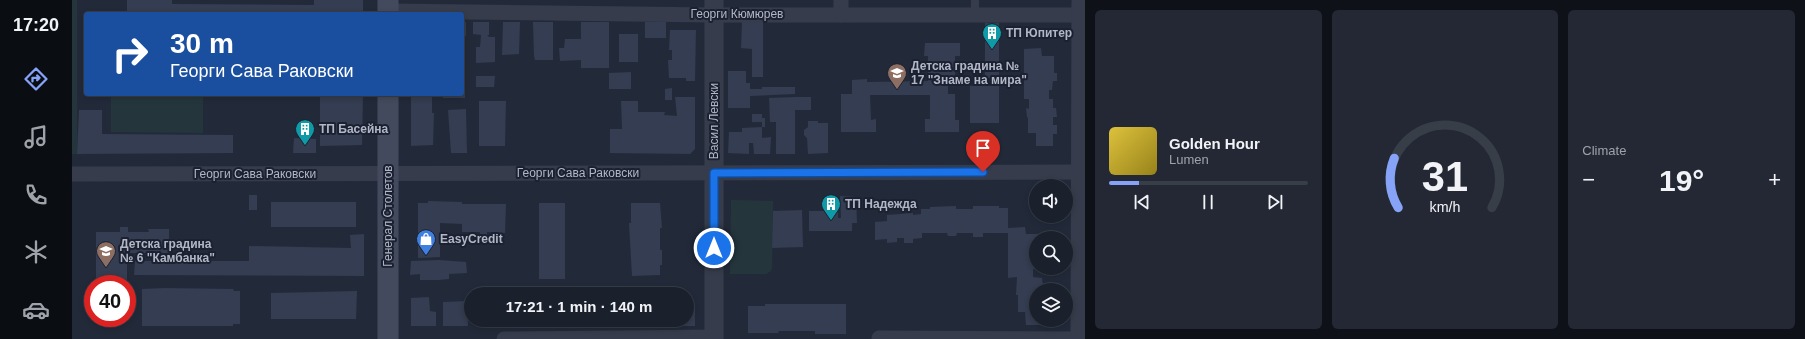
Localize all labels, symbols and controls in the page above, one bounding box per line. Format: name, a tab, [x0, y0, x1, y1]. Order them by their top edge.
street label: Георги Кюмюрев	[691, 7, 783, 21]
text: 17:20	[13, 15, 59, 35]
building icon: ТП Юпитер	[981, 22, 1003, 50]
place label: ТП Юпитер	[1006, 26, 1072, 40]
icon: right	[104, 28, 156, 80]
text: 30 m	[170, 28, 234, 59]
place label: Детска градина № 17 "Знаме на мира"	[911, 59, 1027, 87]
text: Георги Сава Раковски	[170, 61, 354, 81]
school or university icon: Детска градина № 17 "Знаме на мира"	[886, 62, 908, 90]
icon: directions	[22, 65, 50, 93]
street label: Васил Левски	[707, 83, 721, 159]
building icon: ТП Басейна	[294, 118, 316, 146]
place label: ТП Басейна	[319, 122, 389, 136]
icon: music	[22, 123, 50, 151]
pin	[966, 131, 1000, 172]
text: Golden Hour	[1169, 135, 1260, 152]
icon: arrive	[972, 137, 994, 159]
text: Climate	[1582, 143, 1626, 158]
text: Lumen	[1169, 152, 1209, 167]
text: 31	[1422, 152, 1468, 199]
text: 19°	[1659, 164, 1704, 197]
street label: Генерал Столетов	[381, 165, 395, 267]
street label: Георги Сава Раковски	[517, 166, 639, 180]
street label: Георги Сава Раковски	[194, 167, 316, 181]
text: −	[1582, 167, 1595, 192]
text: +	[1768, 167, 1781, 192]
map controls	[1029, 179, 1073, 327]
button: sound	[1029, 179, 1073, 223]
icon: phone	[22, 181, 50, 209]
icon: previous	[1131, 191, 1153, 213]
icon: pause	[1197, 191, 1219, 213]
icon: next	[1264, 191, 1286, 213]
building icon: ТП Надежда	[820, 193, 842, 221]
place label: ТП Надежда	[845, 197, 917, 211]
text: km/h	[1430, 198, 1461, 214]
position arrow	[693, 227, 735, 269]
shop icon: EasyCredit	[415, 228, 437, 256]
button: search	[1029, 231, 1073, 275]
place label: EasyCredit	[440, 232, 503, 246]
place label: Детска градина № 6 "Камбанка"	[120, 237, 215, 265]
icon: climate	[22, 238, 50, 266]
school or university icon: Детска градина № 6 "Камбанка"	[95, 240, 117, 268]
speed limit sign: 40	[84, 275, 136, 327]
button: layers	[1029, 283, 1073, 327]
icon: car	[22, 296, 50, 324]
text: 17:21 · 1 min · 140 m	[506, 298, 652, 315]

